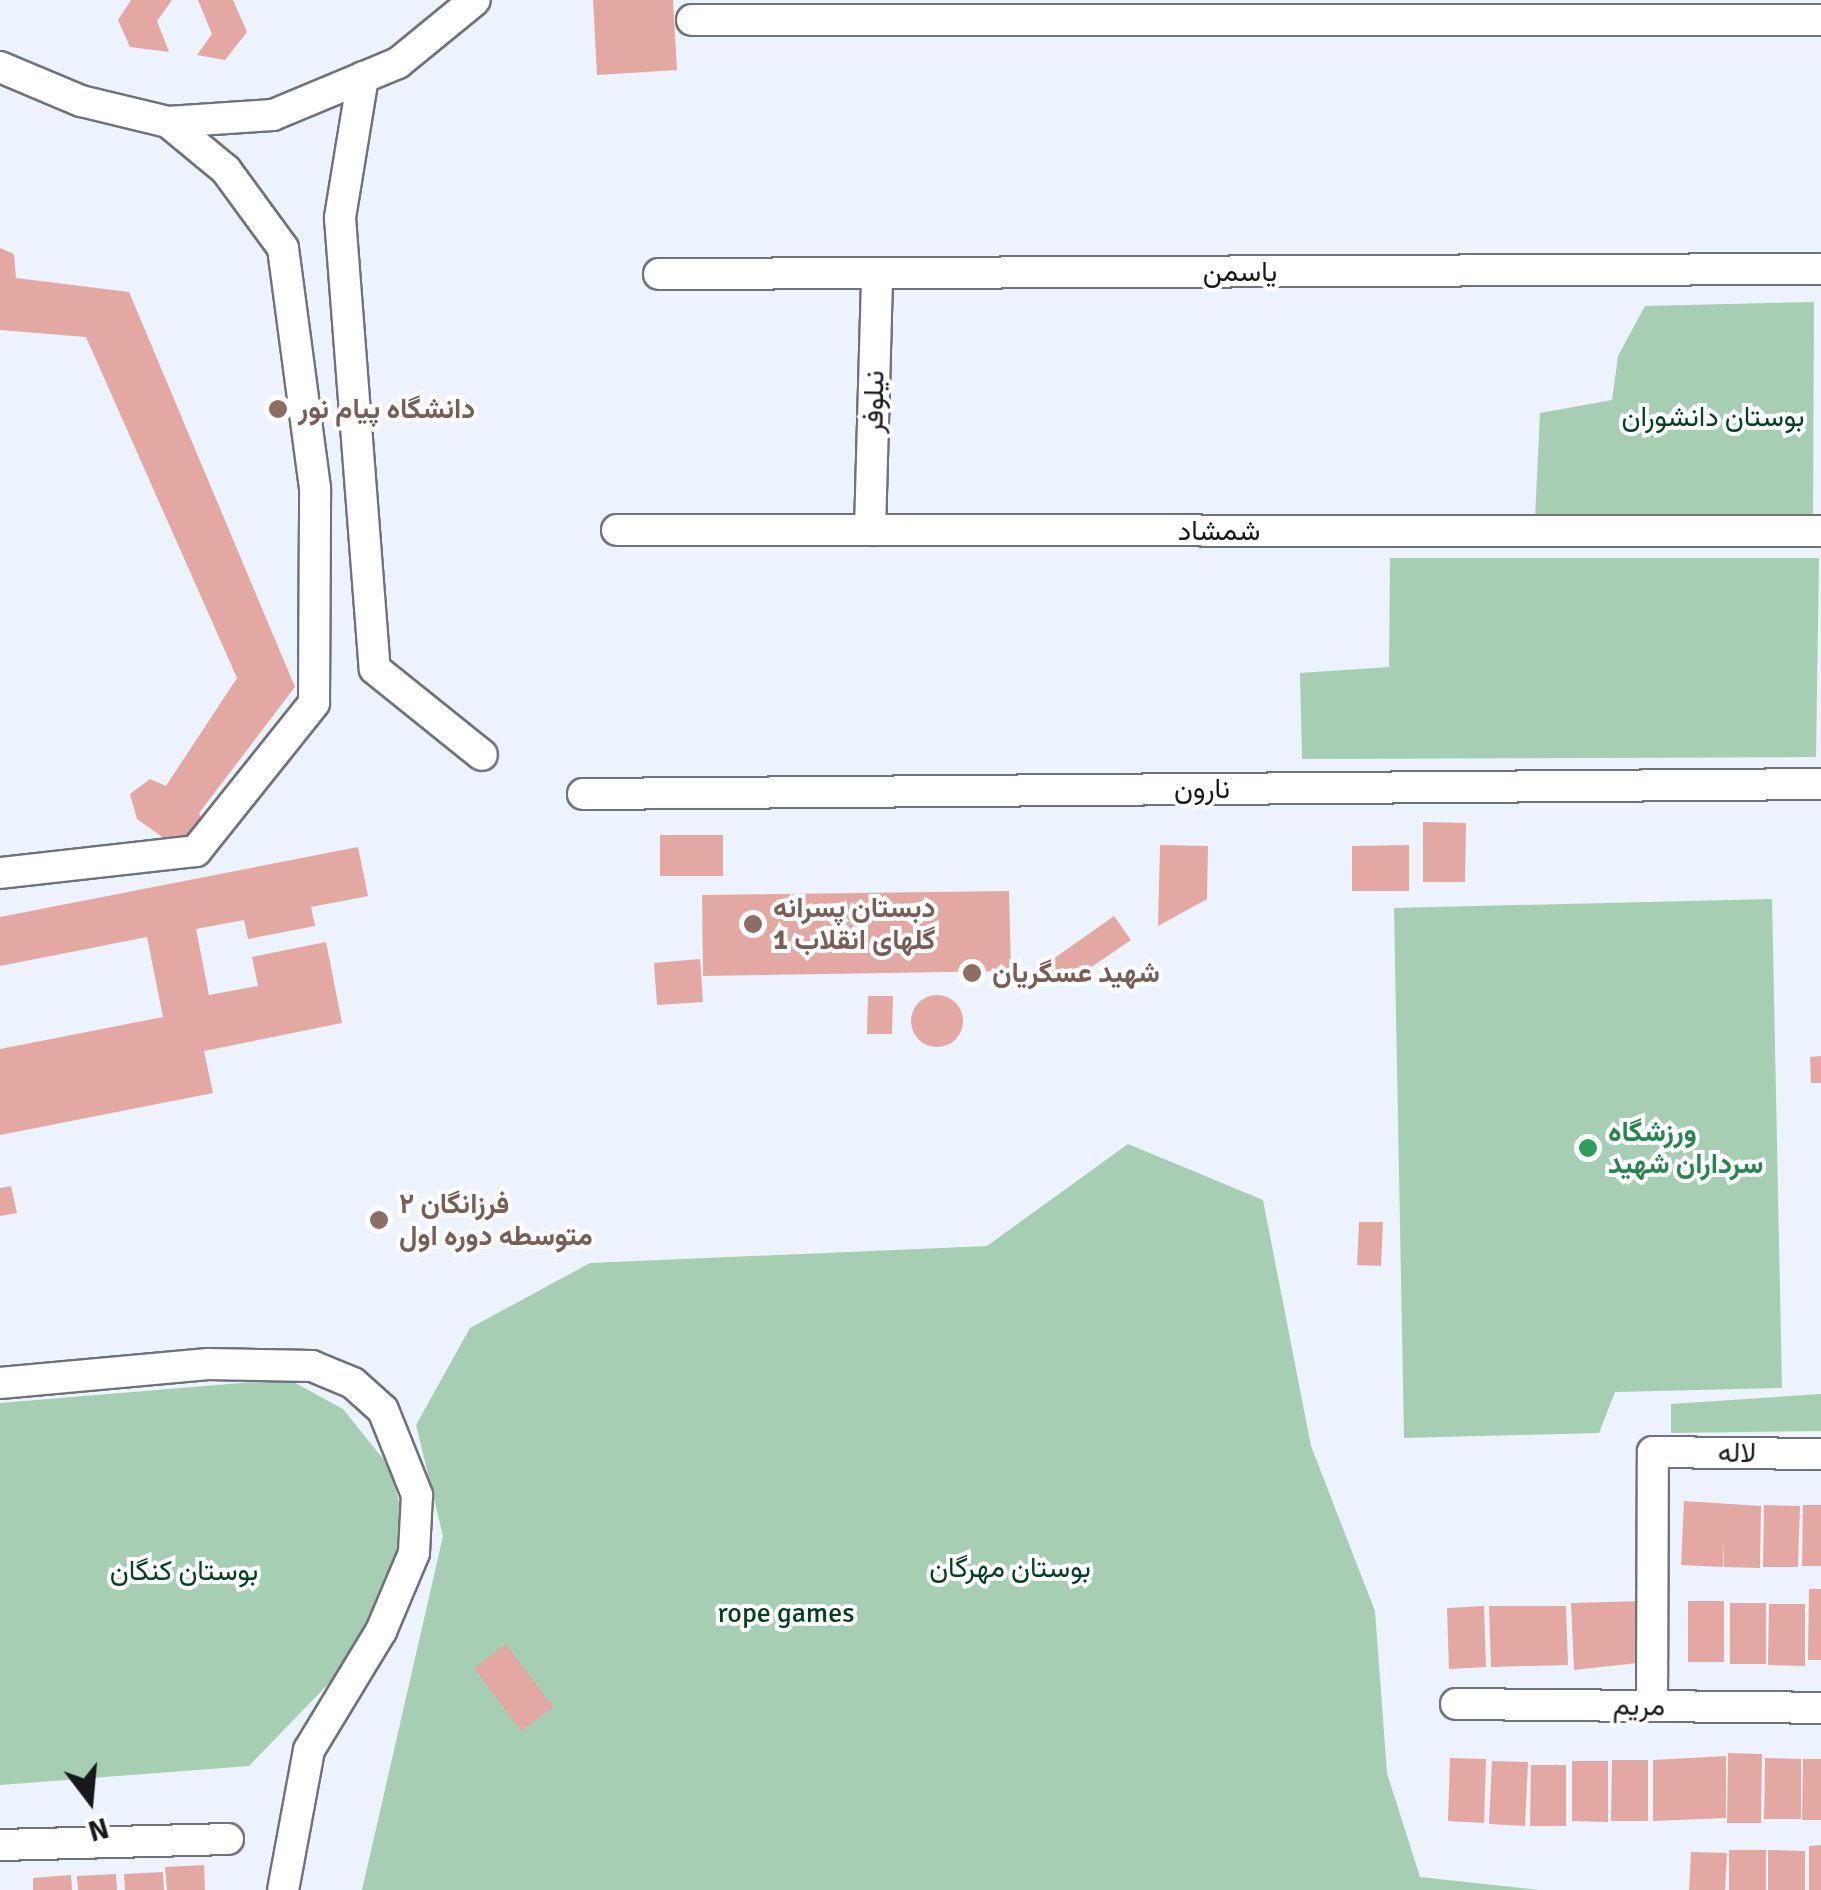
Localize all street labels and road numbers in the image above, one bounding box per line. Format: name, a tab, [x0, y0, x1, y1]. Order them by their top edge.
street label: یاسمن	[1203, 255, 1277, 289]
street label: نیلوفر	[857, 370, 891, 434]
street label: شمشاد	[1178, 514, 1260, 548]
street label: نارون	[1174, 772, 1230, 806]
street label: لاله	[1717, 1436, 1757, 1470]
street label: مریم	[1613, 1689, 1665, 1723]

